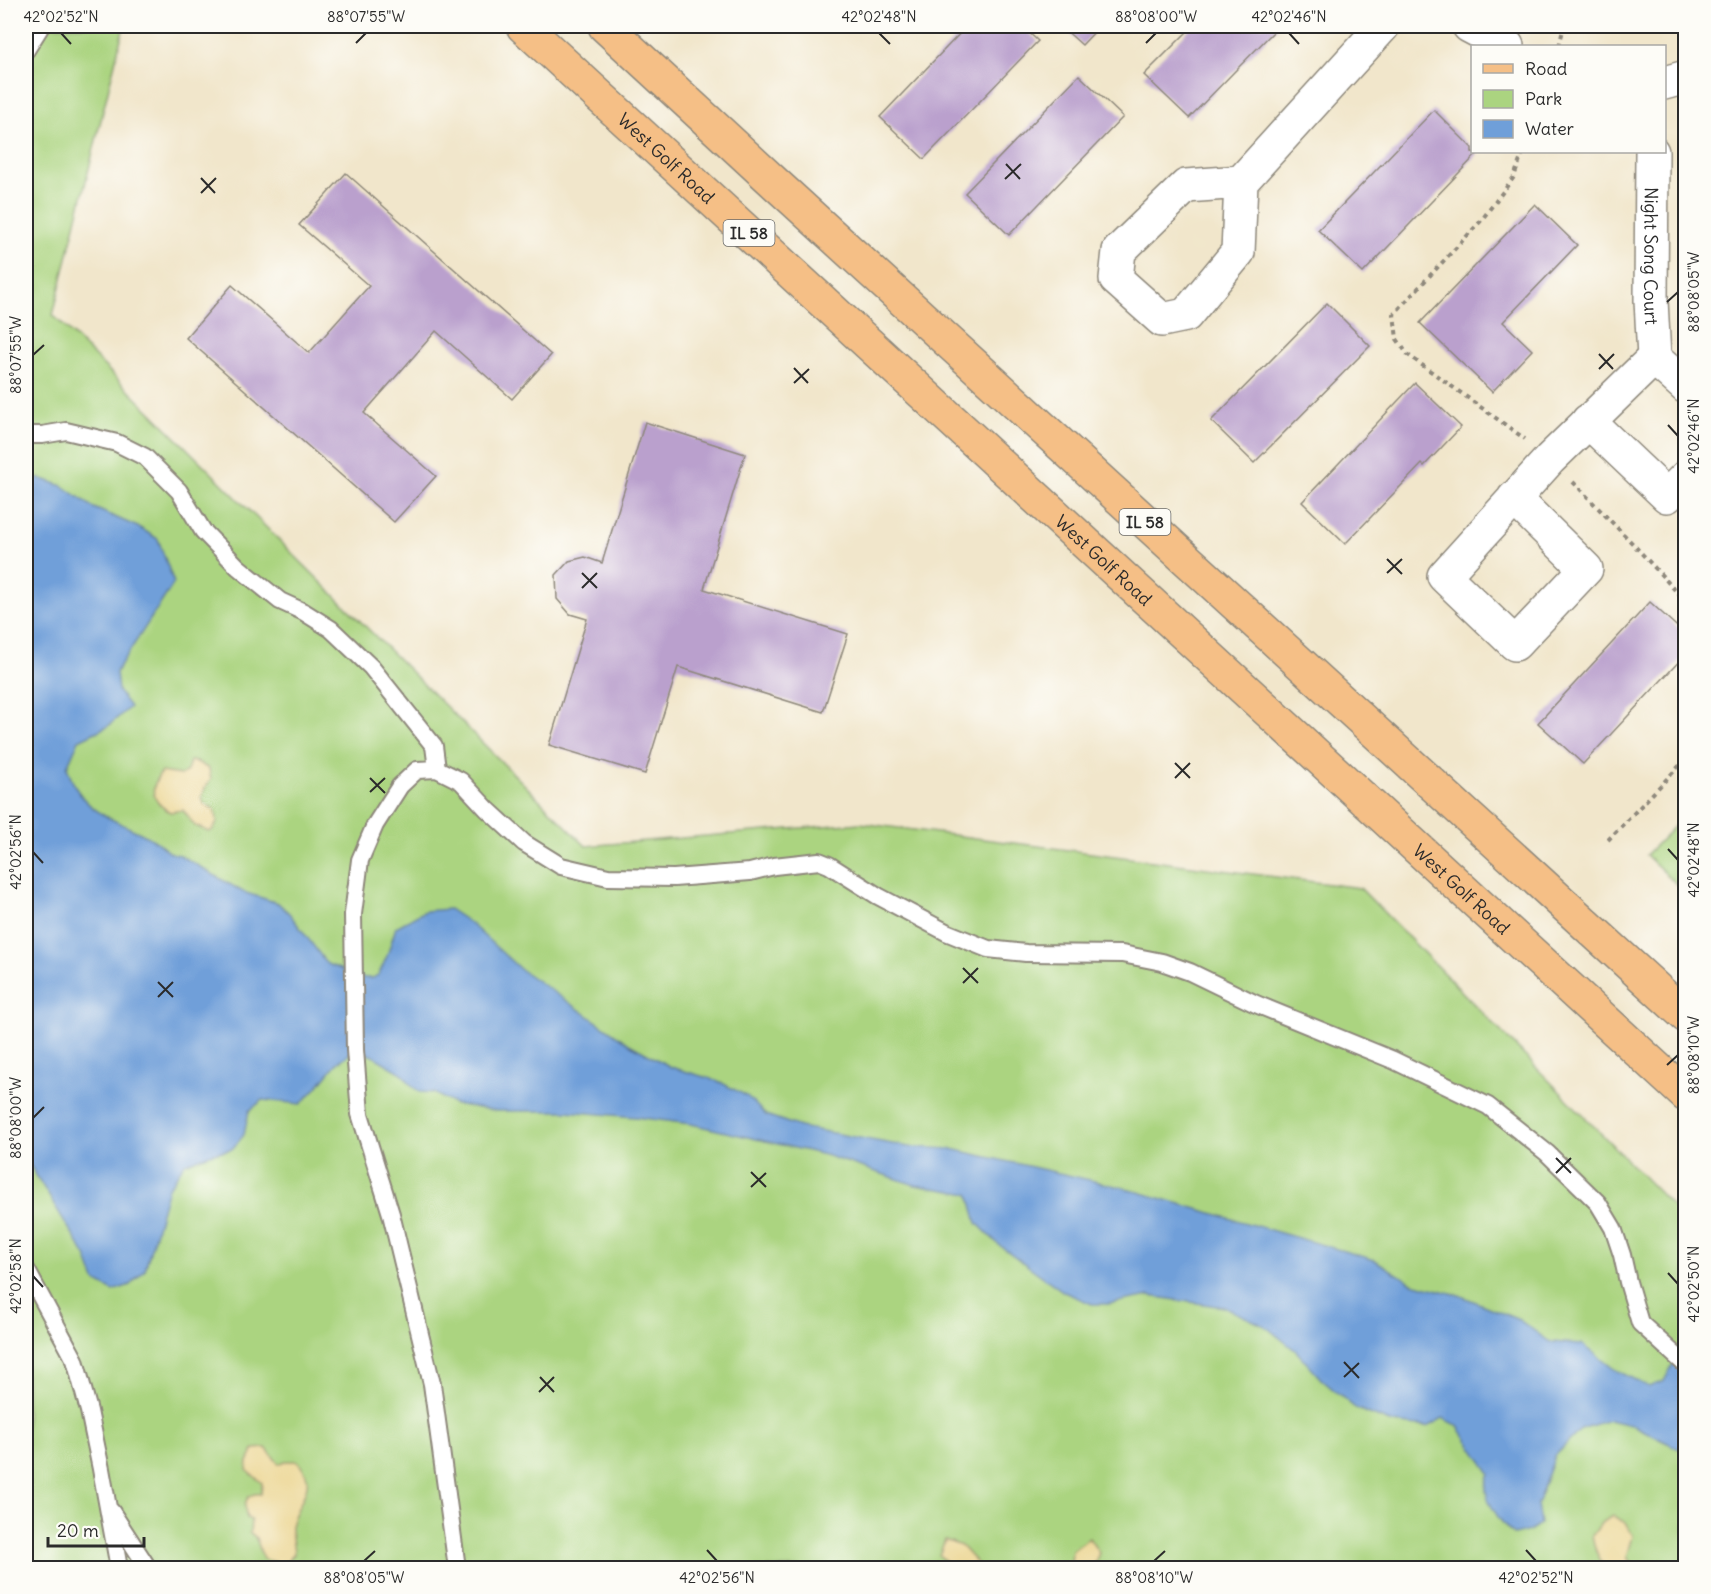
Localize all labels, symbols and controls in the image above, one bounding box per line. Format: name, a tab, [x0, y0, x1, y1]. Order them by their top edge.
text: 42°02'52"N	[23, 7, 99, 26]
text: 88°07'55"W	[327, 7, 405, 26]
text: 42°02'48"N	[841, 7, 917, 26]
text: 88°08'00"W	[1115, 7, 1197, 26]
text: 42°02'46"N	[1251, 7, 1327, 26]
legend	[1471, 45, 1666, 153]
text: Road	[1525, 57, 1568, 80]
text: Park	[1525, 87, 1562, 110]
street label: West Golf Road	[613, 108, 720, 209]
text: Water	[1525, 117, 1575, 140]
street label: Night Song Court	[1639, 187, 1664, 325]
road number: IL 58	[724, 220, 774, 246]
text: 88°08'05"W	[1684, 251, 1703, 332]
text: 88°07'55"W	[6, 316, 25, 394]
text: 42°02'46"N	[1684, 398, 1703, 474]
road number: IL 58	[1120, 509, 1170, 535]
street label: West Golf Road	[1051, 510, 1157, 610]
text: 42°02'56"N	[6, 814, 25, 890]
text: 42°02'48"N	[1684, 822, 1703, 898]
street label: West Golf Road	[1408, 839, 1515, 939]
text: 88°08'10"W	[1684, 1016, 1703, 1094]
text: 88°08'00"W	[6, 1077, 25, 1159]
text: 42°02'58"N	[6, 1238, 25, 1314]
text: 42°02'50"N	[1684, 1246, 1703, 1322]
scale bar	[48, 1510, 144, 1548]
text: 20 m	[57, 1519, 99, 1542]
text: 88°08'05"W	[324, 1568, 405, 1587]
text: 42°02'56"N	[679, 1568, 755, 1587]
text: 88°08'10"W	[1115, 1568, 1193, 1587]
text: 42°02'52"N	[1498, 1568, 1574, 1587]

